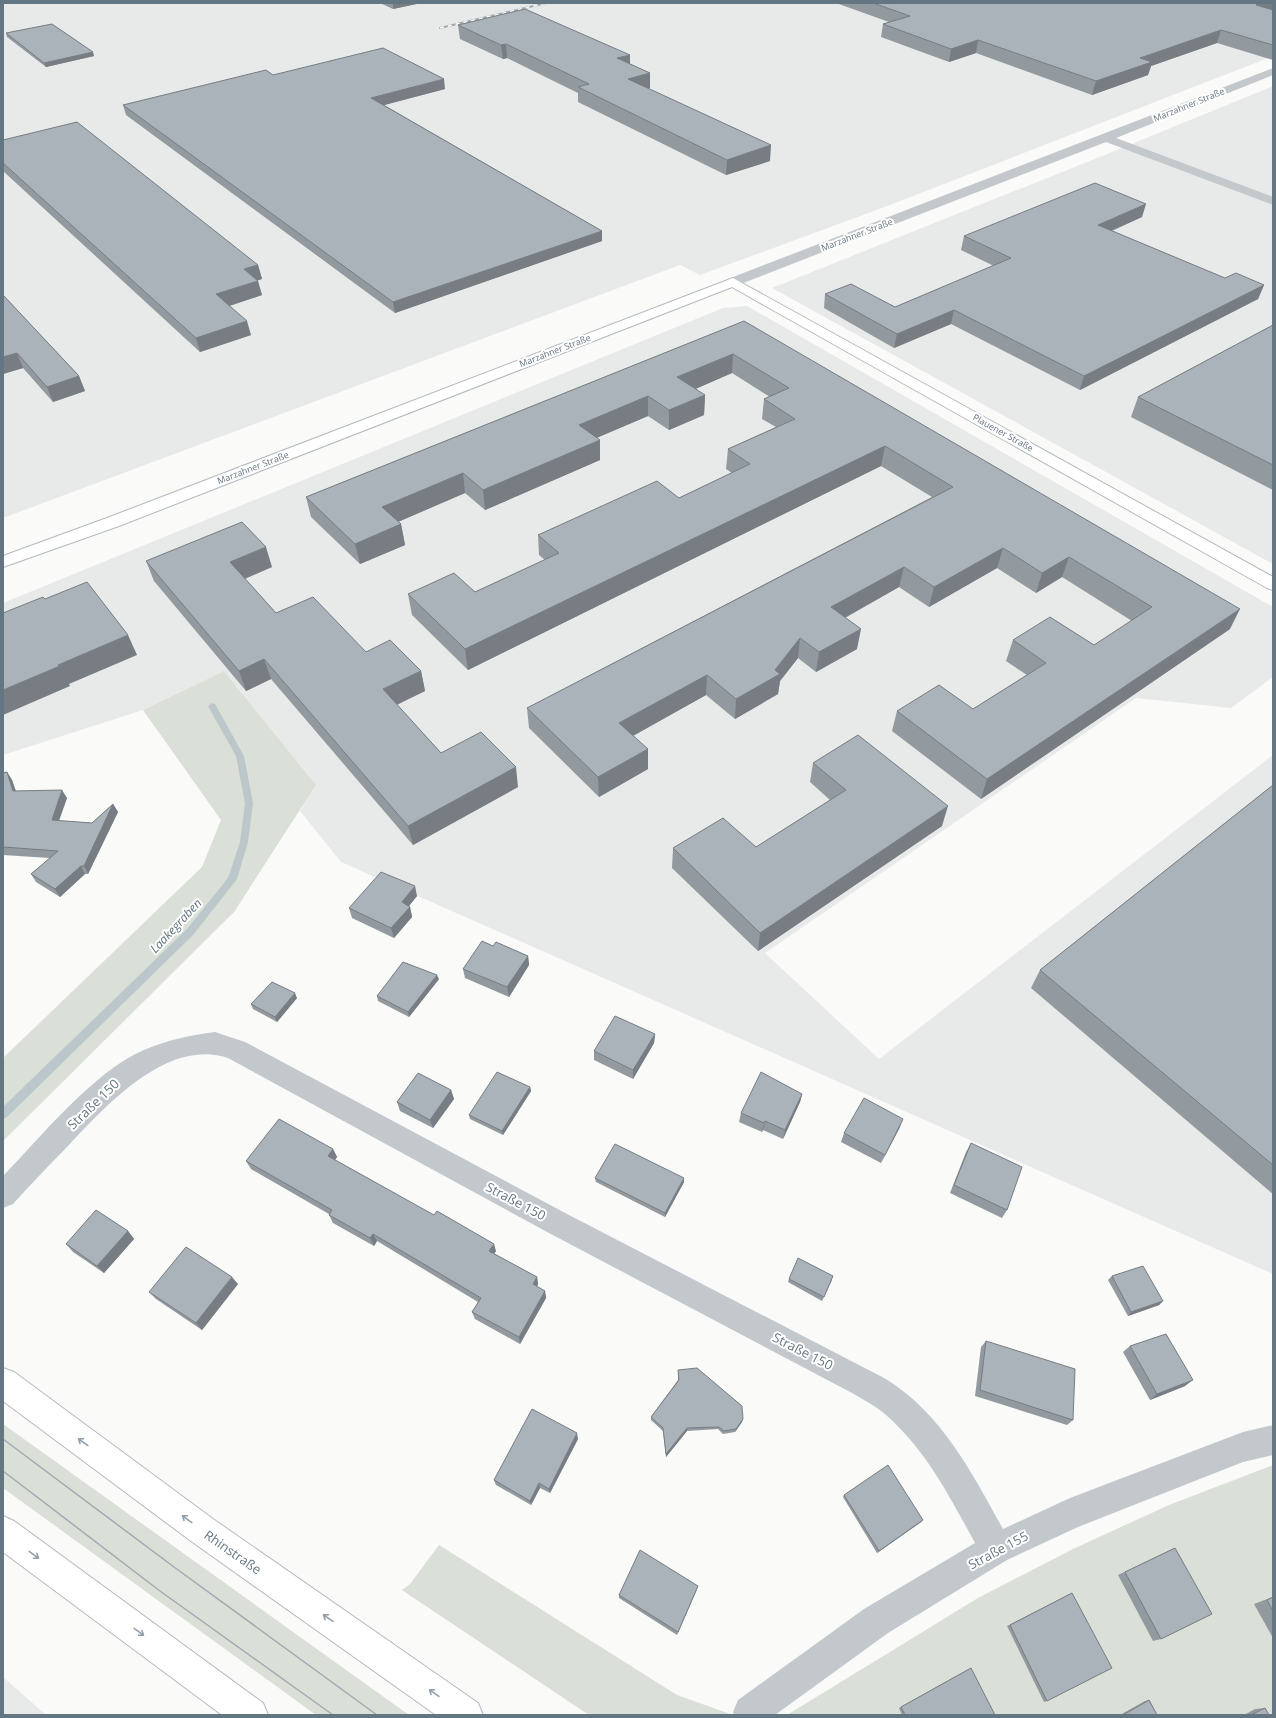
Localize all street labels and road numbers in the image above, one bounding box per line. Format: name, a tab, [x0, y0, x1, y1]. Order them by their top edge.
street label: Marzahner Straße	[1151, 84, 1226, 125]
street label: Marzahner Straße	[819, 215, 894, 254]
street label: Marzahner Straße	[517, 331, 592, 370]
street label: Plauener Straße	[971, 411, 1036, 455]
street label: Marzahner Straße	[215, 448, 290, 487]
street label: Straße 150	[63, 1075, 123, 1133]
street label: Straße 150	[483, 1178, 549, 1224]
street label: Straße 150	[770, 1328, 836, 1374]
street label: Rhinstraße	[201, 1526, 265, 1578]
street label: Straße 155	[965, 1527, 1031, 1573]

